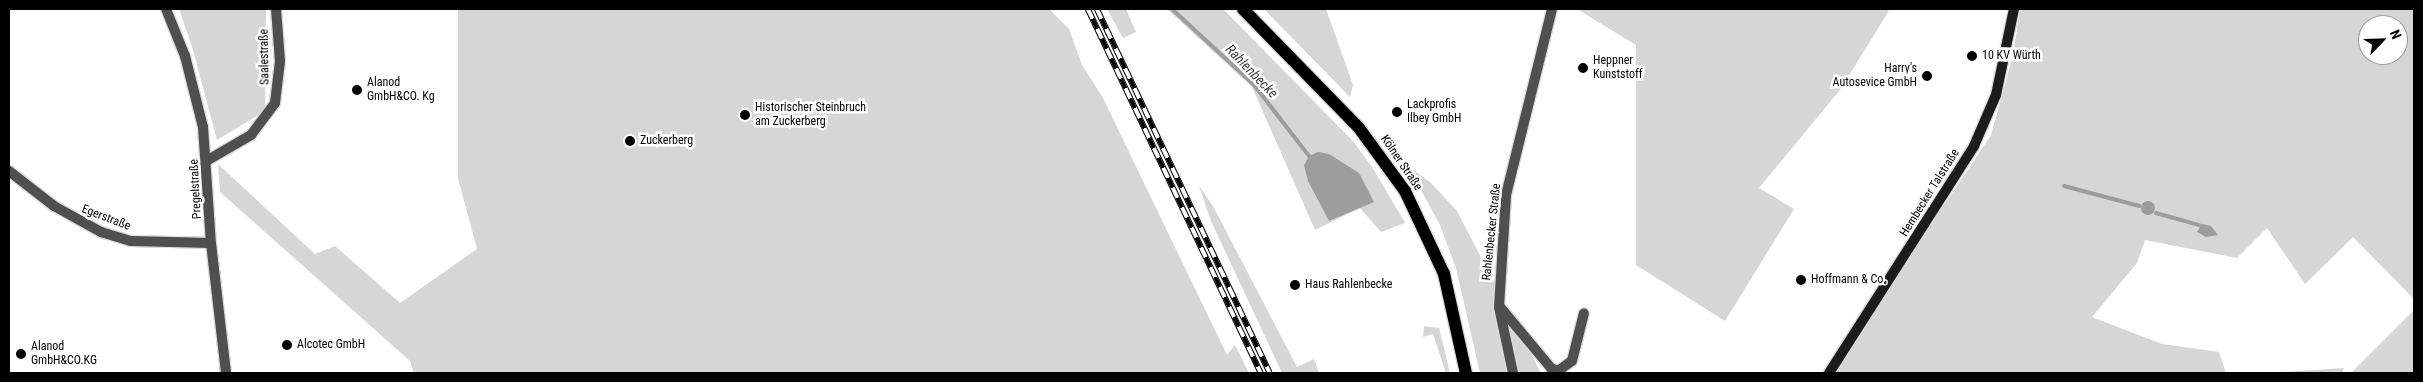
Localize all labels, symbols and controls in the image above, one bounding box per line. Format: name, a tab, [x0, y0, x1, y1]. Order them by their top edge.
north arrow	[2358, 15, 2408, 65]
text: N	[2387, 27, 2405, 41]
street label: Saalestraße	[257, 29, 273, 85]
water label: Rahlenbecke	[1222, 41, 1282, 101]
place label: 10 KV Würth	[1982, 49, 2041, 63]
marker: 10 KV Würth	[1966, 50, 1978, 62]
place label: Heppner Kunststoff	[1593, 54, 1643, 82]
marker: Heppner Kunststoff	[1577, 62, 1589, 74]
place label: Harry's Autosevice GmbH	[1833, 62, 1917, 90]
marker: Harry's Autosevice GmbH	[1921, 70, 1933, 82]
place label: Alanod GmbH&CO. Kg	[367, 76, 435, 104]
marker: Alanod GmbH&CO. Kg	[351, 84, 363, 96]
place label: Lackprofis Ilbey GmbH	[1407, 98, 1461, 126]
place label: Historischer Steinbruch am Zuckerberg	[755, 101, 866, 129]
marker: Lackprofis Ilbey GmbH	[1391, 106, 1403, 118]
marker: Historischer Steinbruch am Zuckerberg	[739, 109, 751, 121]
street label: Kölner Straße	[1377, 133, 1425, 193]
place label: Zuckerberg	[640, 134, 693, 148]
marker: Zuckerberg	[624, 135, 636, 147]
street label: Hembecker Talstraße	[1897, 146, 1963, 240]
street label: Pregelstraße	[187, 159, 205, 219]
street label: Rahlenbecker Straße	[1480, 183, 1504, 281]
street label: Egerstraße	[80, 202, 132, 234]
place label: Hoffmann & Co.	[1811, 273, 1886, 287]
marker: Hoffmann & Co.	[1795, 274, 1807, 286]
place label: Haus Rahlenbecke	[1305, 278, 1392, 292]
marker: Haus Rahlenbecke	[1289, 279, 1301, 291]
place label: Alcotec GmbH	[297, 338, 365, 352]
marker: Alcotec GmbH	[281, 339, 293, 351]
place label: Alanod GmbH&CO.KG	[31, 340, 97, 368]
marker: Alanod GmbH&CO.KG	[15, 348, 27, 360]

